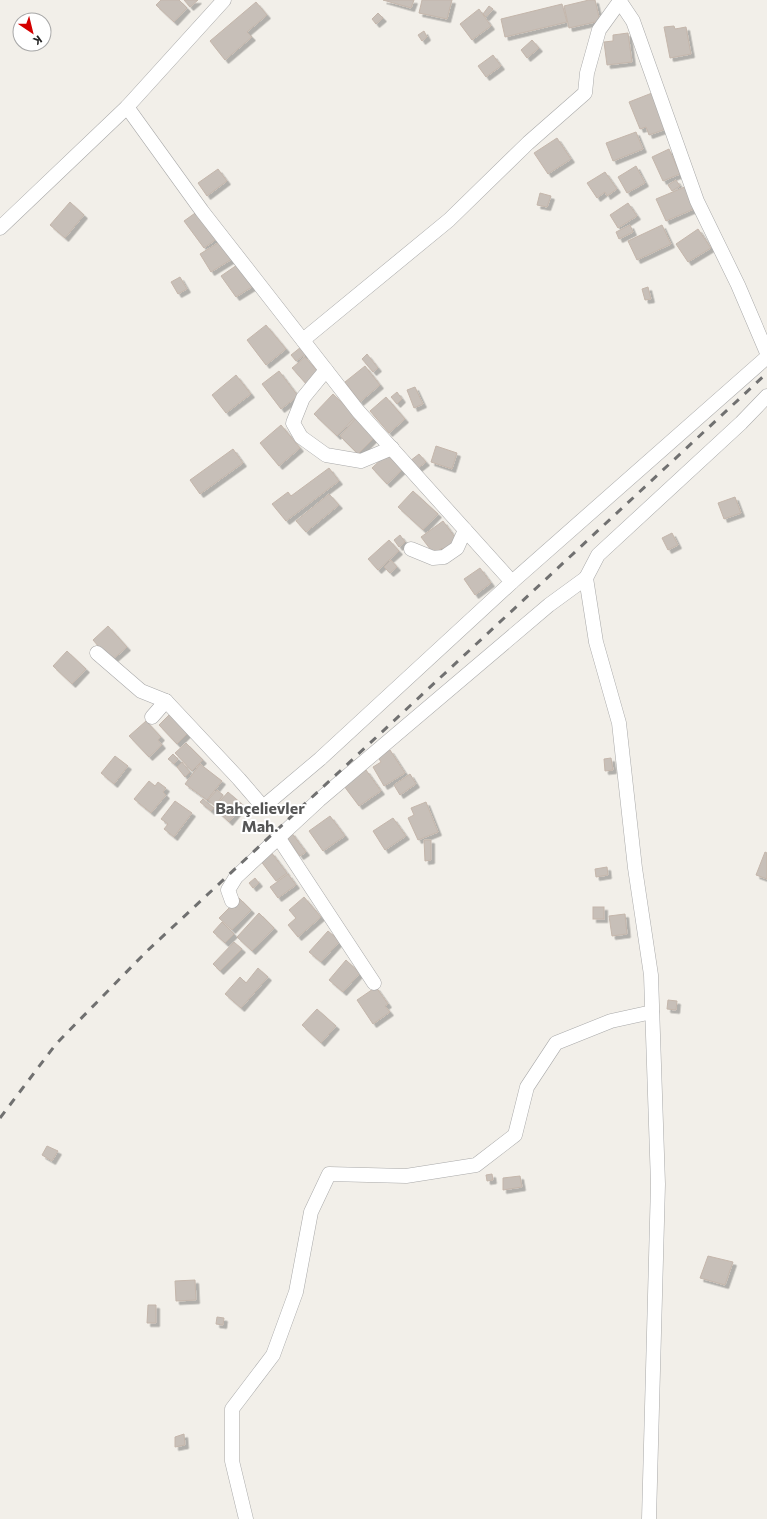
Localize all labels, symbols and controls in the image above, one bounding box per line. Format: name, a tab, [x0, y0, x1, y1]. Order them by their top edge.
north arrow	[12, 12, 52, 52]
text: K	[31, 33, 45, 48]
district label: Bahçelievler Mah.	[215, 798, 305, 835]

